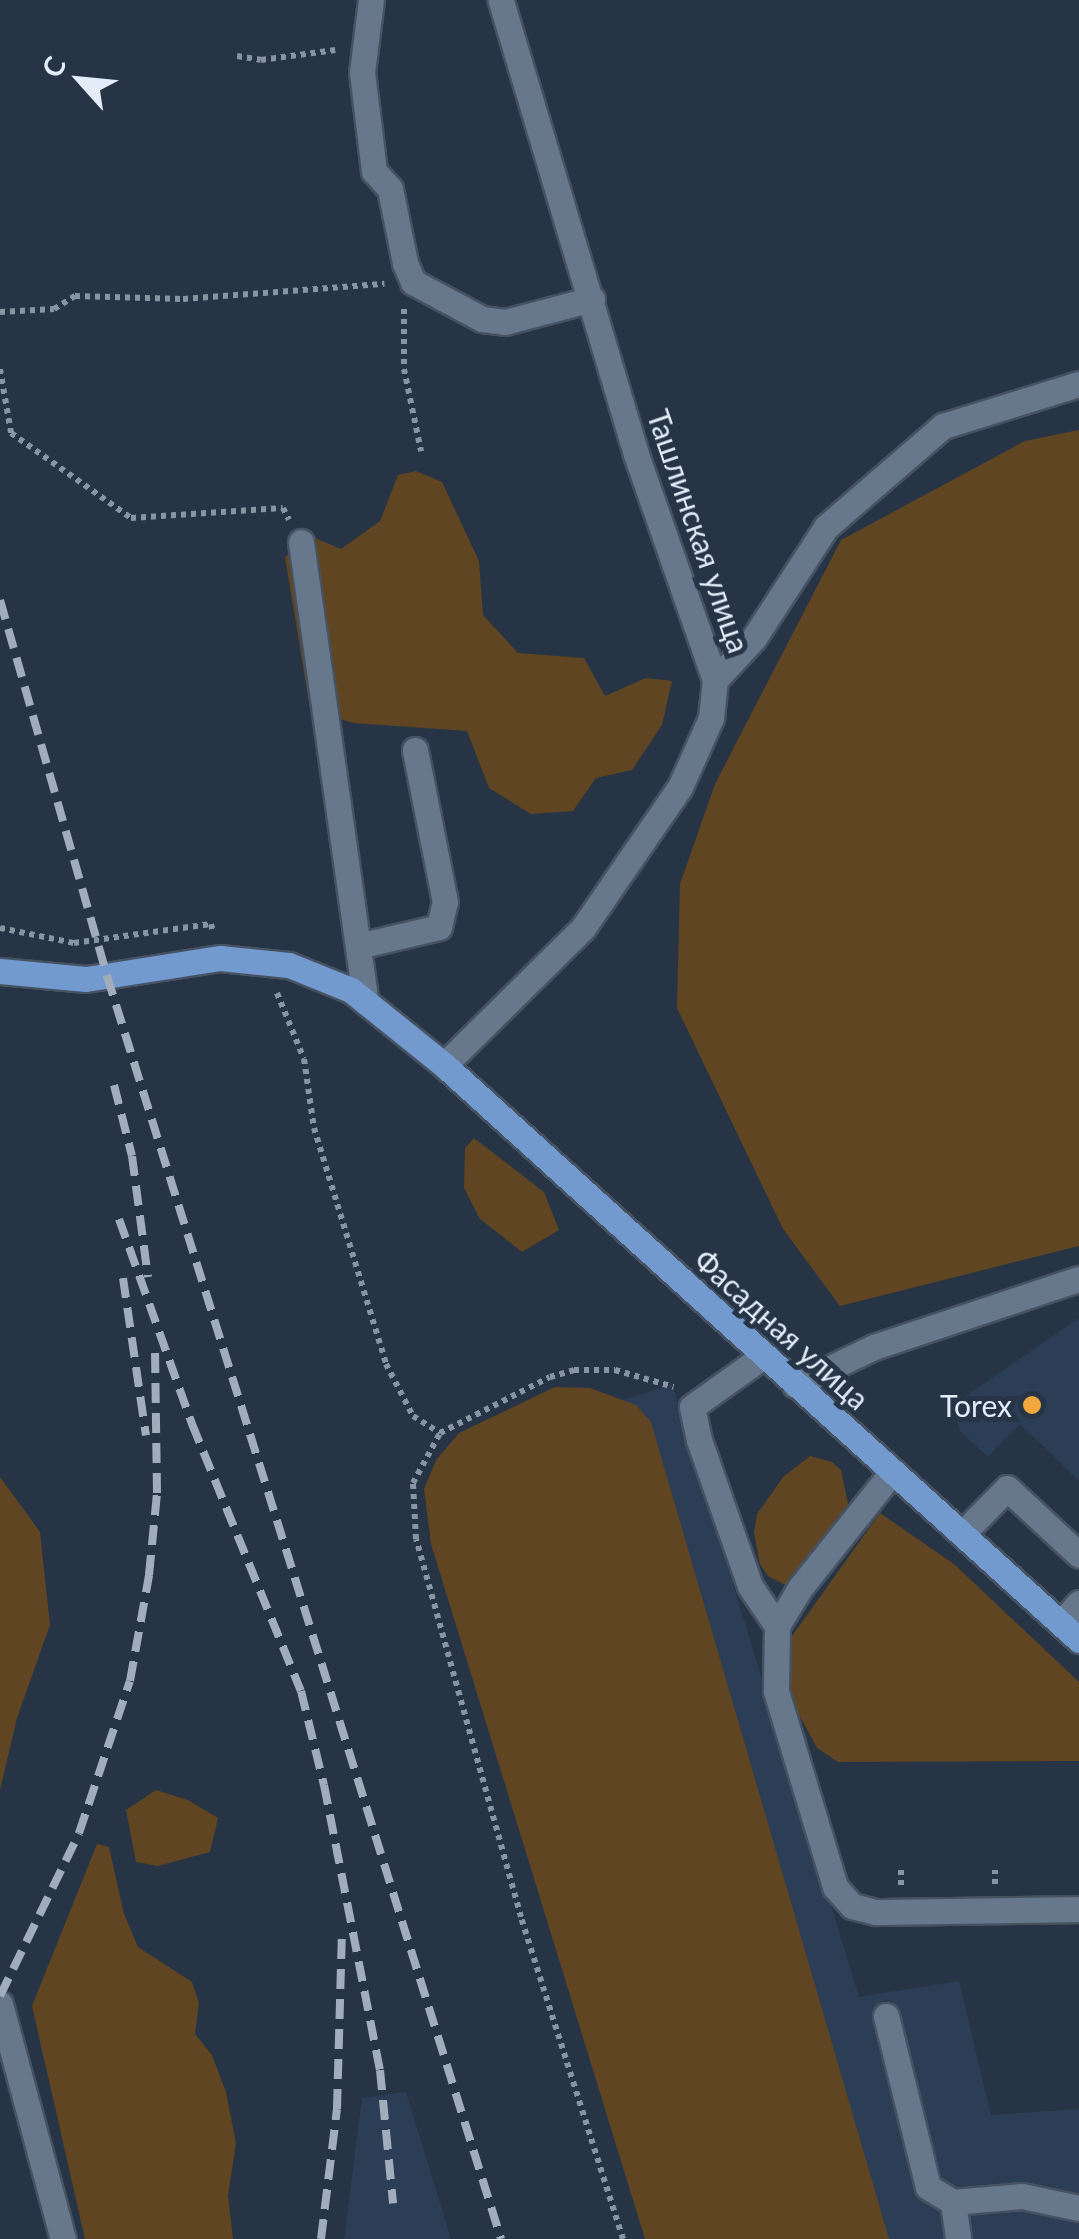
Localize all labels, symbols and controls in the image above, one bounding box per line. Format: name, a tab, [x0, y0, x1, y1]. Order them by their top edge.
north arrow	[30, 30, 130, 130]
text: С	[34, 50, 73, 82]
street label: Ташлинская улица	[641, 405, 757, 657]
street label: Фасадная улица	[687, 1241, 877, 1417]
place label: Torex	[940, 1387, 1012, 1423]
marker: Torex	[1021, 1394, 1043, 1416]

